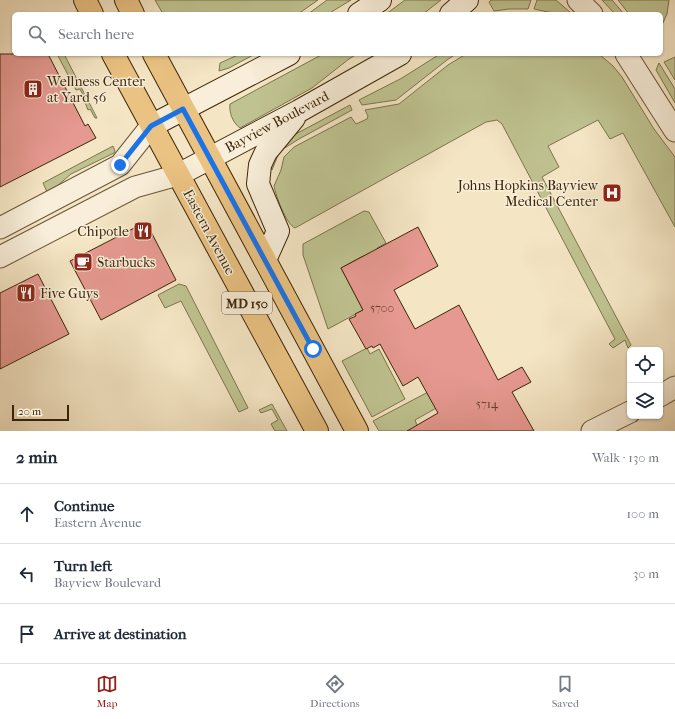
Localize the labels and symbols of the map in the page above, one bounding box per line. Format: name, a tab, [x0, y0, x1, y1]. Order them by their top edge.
place label: Wellness Center at Yard 56	[46, 73, 145, 106]
building icon: Wellness Center at Yard 56	[22, 78, 44, 100]
street label: Bayview Boulevard	[222, 87, 332, 157]
route end	[111, 156, 129, 174]
place label: Johns Hopkins Bayview Medical Center	[457, 177, 599, 210]
hospital icon: Johns Hopkins Bayview Medical Center	[601, 182, 623, 204]
street label: Eastern Avenue	[179, 186, 239, 278]
restaurant icon: Chipotle	[132, 220, 154, 242]
place label: Chipotle	[77, 223, 129, 240]
cafe icon: Starbucks	[72, 251, 94, 273]
place label: Starbucks	[97, 254, 155, 271]
restaurant icon: Five Guys	[15, 282, 37, 304]
place label: Five Guys	[40, 285, 98, 302]
road number: MD 150	[222, 292, 272, 314]
house number: 5700	[370, 301, 394, 315]
route start	[304, 340, 322, 358]
house number: 5714	[476, 397, 499, 411]
scale bar	[12, 403, 69, 422]

